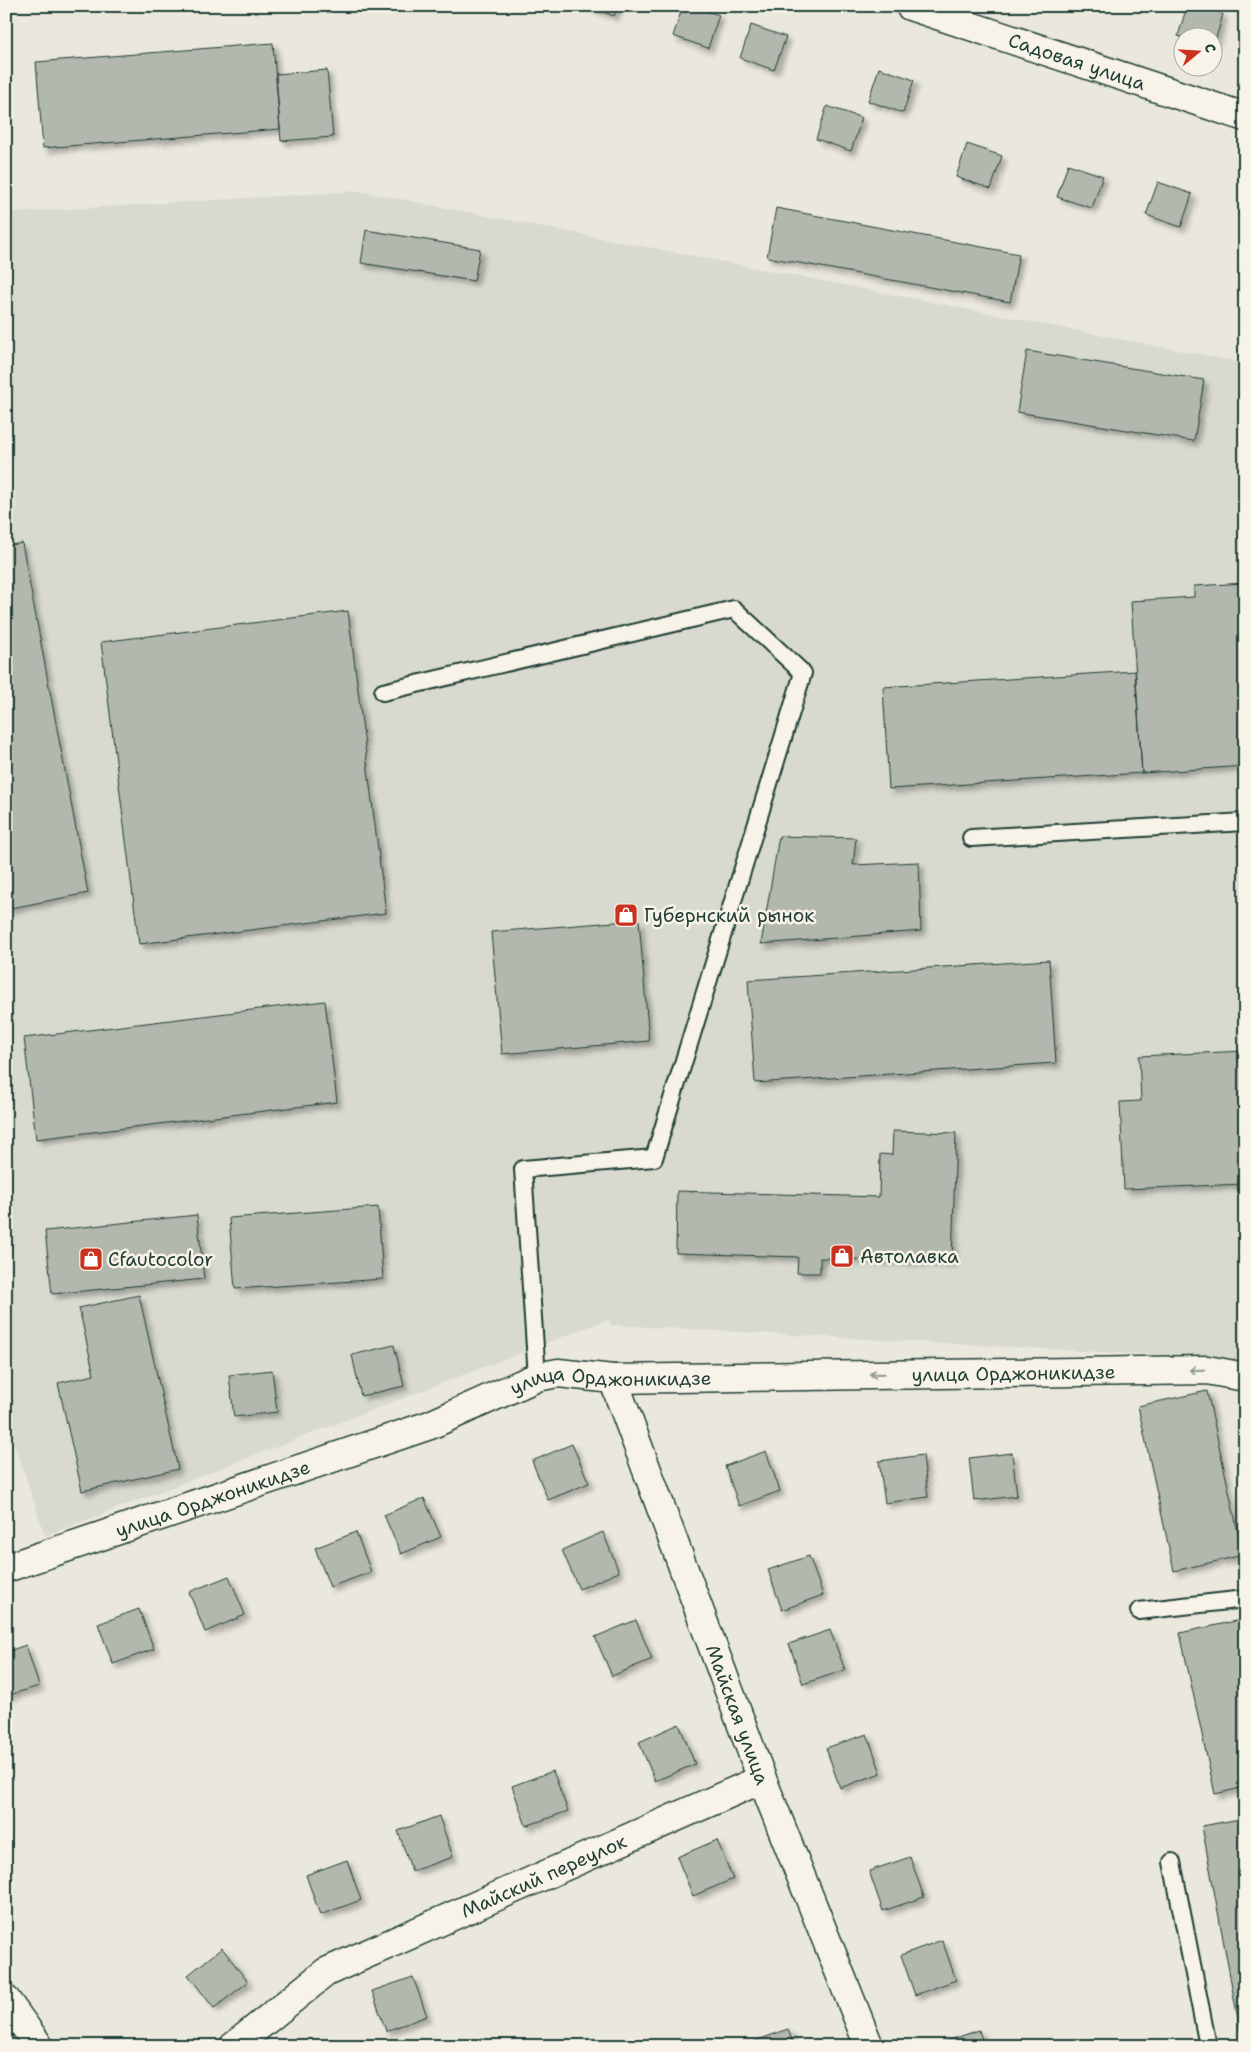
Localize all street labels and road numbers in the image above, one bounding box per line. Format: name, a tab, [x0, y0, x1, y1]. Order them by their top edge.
street label: Садовая улица	[1005, 27, 1149, 96]
street label: улица Орджоникидзе	[911, 1359, 1116, 1387]
street label: улица Орджоникидзе	[506, 1360, 712, 1400]
street label: улица Орджоникидзе	[112, 1454, 313, 1543]
street label: Майская улица	[700, 1641, 776, 1788]
street label: Майский переулок	[457, 1828, 630, 1923]

